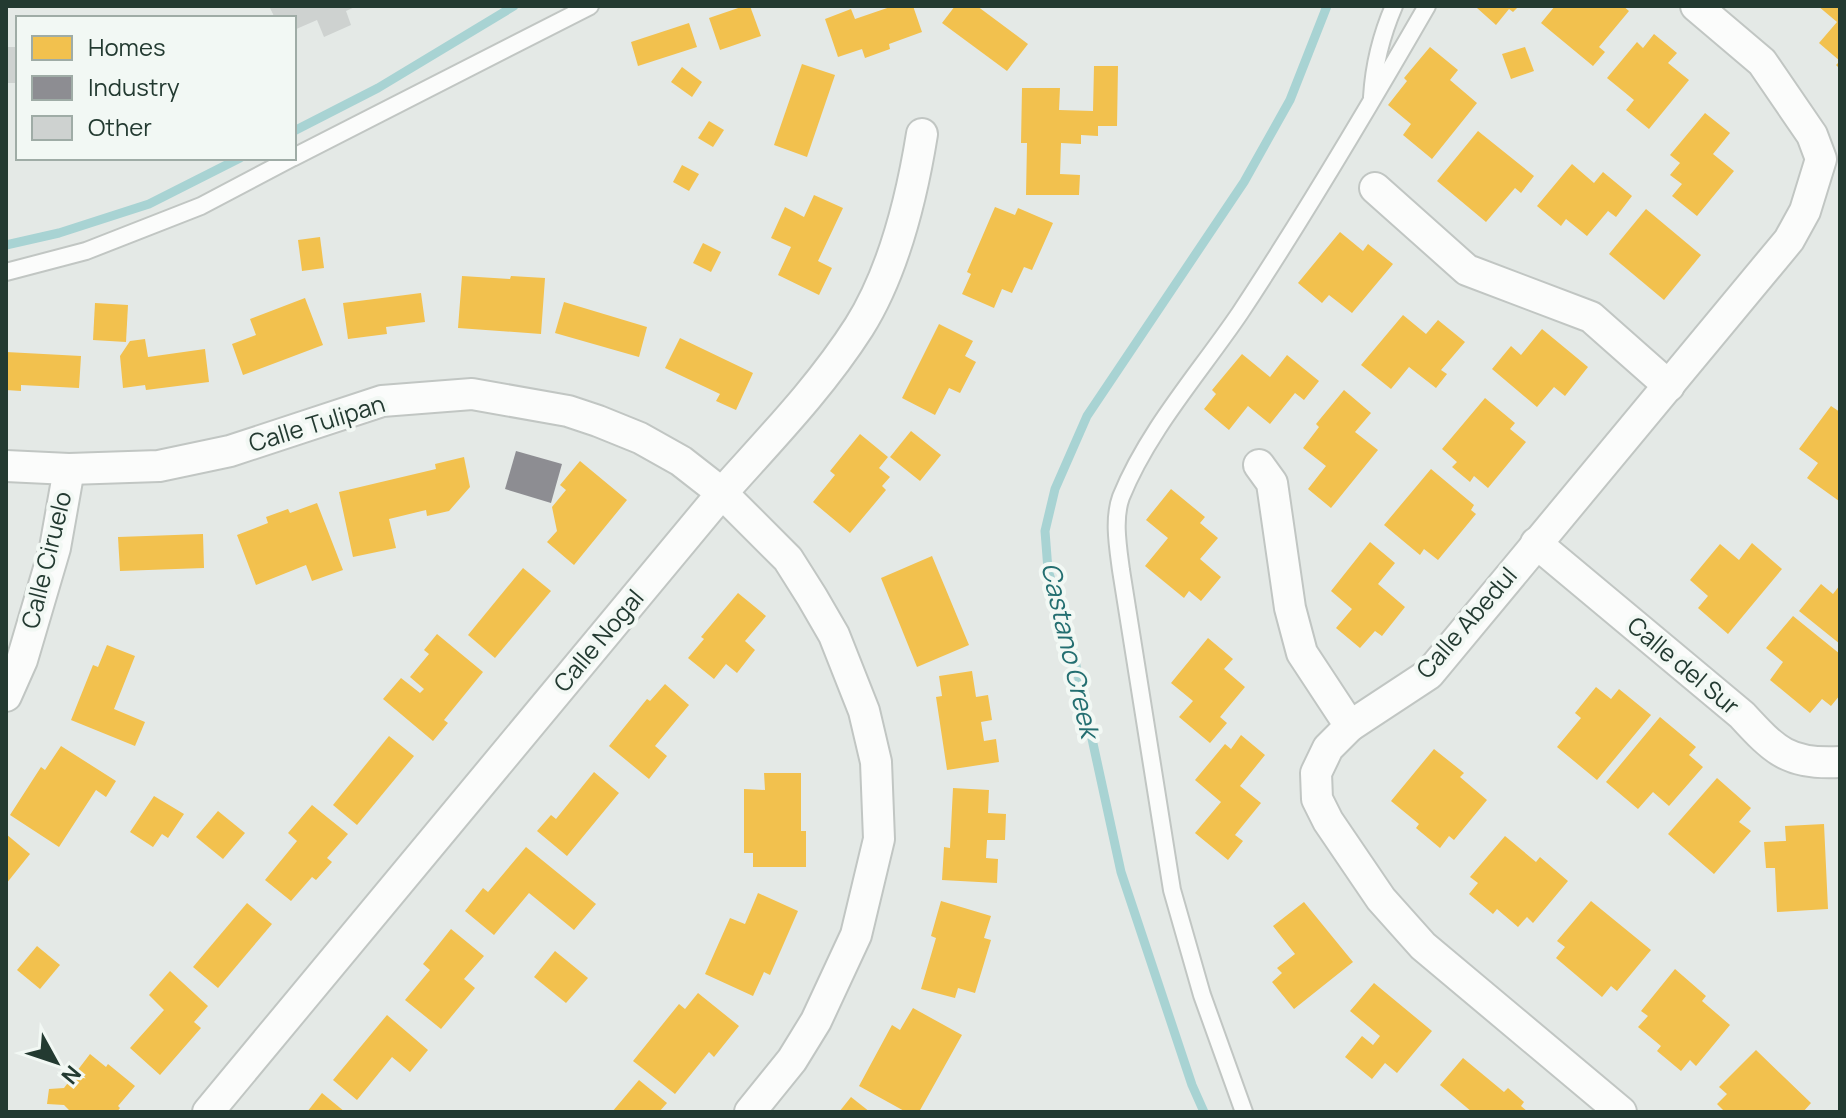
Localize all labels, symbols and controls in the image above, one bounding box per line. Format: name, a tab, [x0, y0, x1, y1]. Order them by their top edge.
legend	[16, 16, 296, 160]
text: Homes	[88, 30, 166, 63]
text: Industry	[88, 70, 180, 103]
text: Other	[88, 110, 152, 143]
street label: Calle Tulipan	[244, 386, 389, 459]
street label: Calle Ciruelo	[13, 488, 78, 632]
water label: Castano Creek	[1033, 559, 1110, 745]
street label: Calle Abedul	[1408, 559, 1524, 685]
street label: Calle Nogal	[545, 582, 650, 698]
street label: Calle del Sur	[1621, 608, 1747, 722]
north arrow	[16, 1022, 96, 1102]
text: N	[55, 1059, 88, 1091]

